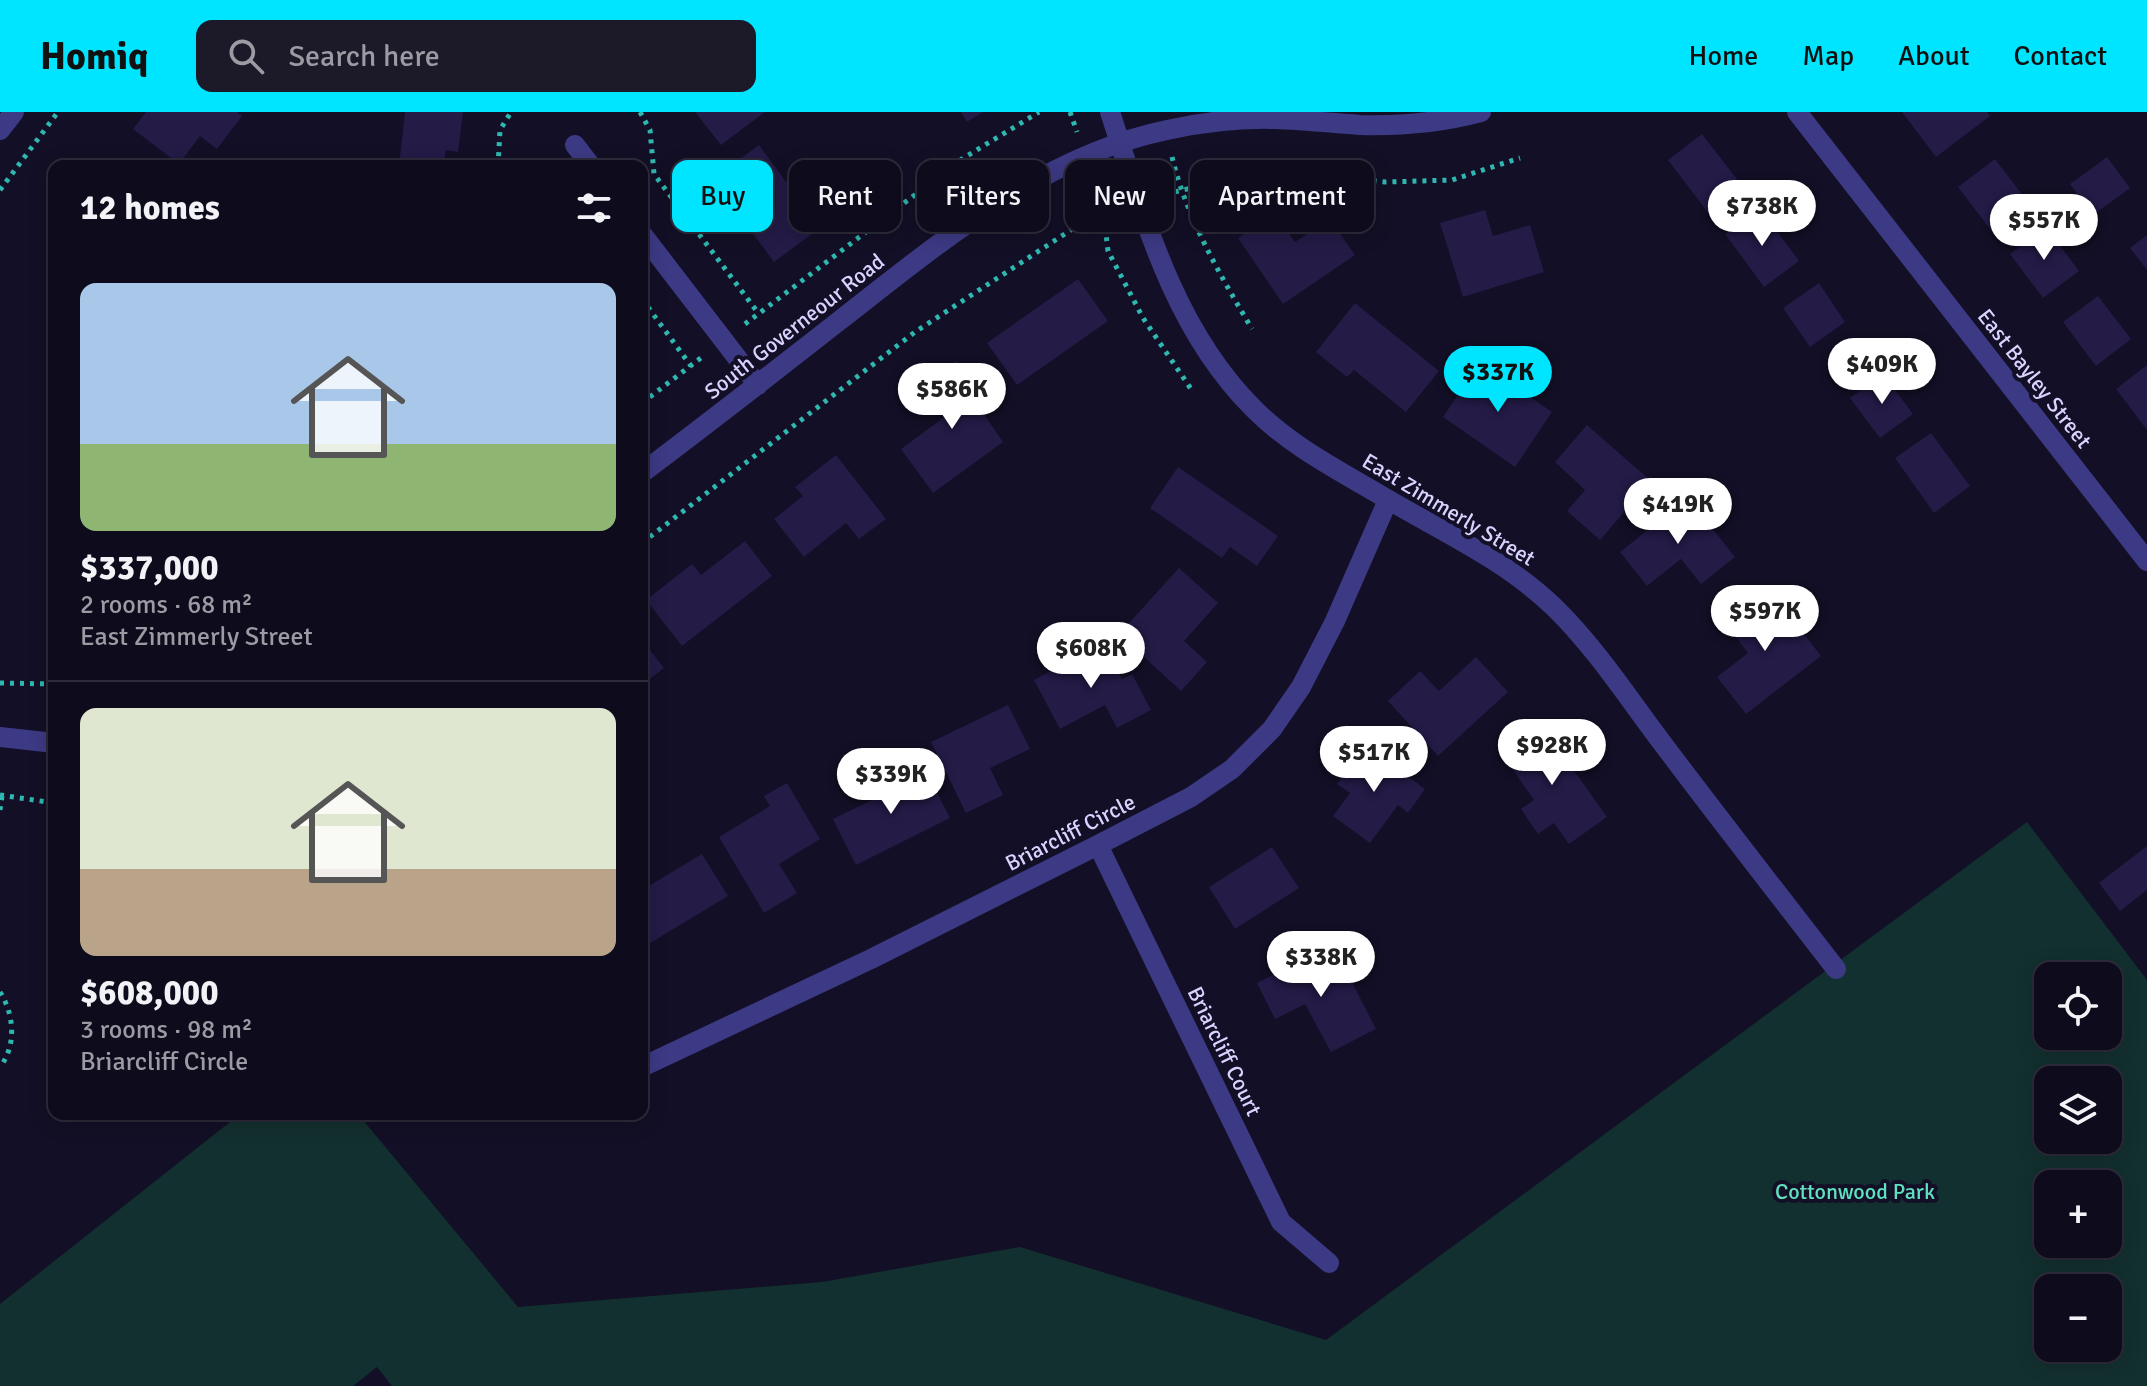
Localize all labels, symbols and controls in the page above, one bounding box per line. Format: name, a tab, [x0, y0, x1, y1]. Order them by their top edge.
search box	[196, 20, 756, 92]
text: Homiq	[40, 33, 148, 80]
icon: search	[224, 34, 268, 78]
text: Search here	[288, 38, 440, 75]
text: Home	[1689, 39, 1758, 73]
text: Map	[1802, 39, 1854, 73]
text: About	[1898, 39, 1970, 73]
text: Contact	[2014, 39, 2107, 73]
chip: Buy	[672, 160, 773, 232]
chip: Rent	[789, 160, 901, 232]
chip: Filters	[917, 160, 1049, 232]
chip: New	[1065, 160, 1174, 232]
chip: Apartment	[1190, 160, 1374, 232]
pin: $738K	[1706, 180, 1818, 248]
icon: filters	[572, 186, 616, 230]
text: 12 homes	[80, 187, 220, 229]
text: $738K	[1726, 190, 1798, 222]
pin: $557K	[1988, 194, 2100, 262]
text: $557K	[2008, 204, 2080, 236]
street label: South Governeour Road	[699, 248, 890, 405]
street label: East Bayley Street	[1972, 303, 2098, 454]
icon: home	[276, 335, 420, 479]
pin: $409K	[1826, 338, 1938, 406]
pin: $337K	[1442, 346, 1554, 414]
text: $409K	[1846, 348, 1918, 380]
text: $337K	[1462, 356, 1534, 388]
pin: $586K	[896, 363, 1008, 431]
text: $586K	[916, 373, 988, 405]
street label: East Zimmerly Street	[1357, 447, 1540, 572]
pin: $419K	[1622, 478, 1734, 546]
text: $419K	[1642, 488, 1714, 520]
text: $337,000	[80, 547, 219, 589]
pin: $597K	[1709, 585, 1821, 653]
text: 2 rooms · 68 m²	[80, 589, 253, 621]
text: $597K	[1729, 595, 1801, 627]
text: East Zimmerly Street	[80, 621, 313, 653]
pin: $608K	[1035, 622, 1147, 690]
text: $608K	[1055, 632, 1127, 664]
pin: $928K	[1496, 719, 1608, 787]
pin: $517K	[1318, 726, 1430, 794]
text: $928K	[1516, 729, 1588, 761]
text: $517K	[1338, 736, 1410, 768]
pin: $339K	[835, 748, 947, 816]
text: $339K	[855, 758, 927, 790]
icon: home	[276, 760, 420, 904]
street label: Briarcliff Circle	[1001, 788, 1140, 877]
pin: $338K	[1265, 931, 1377, 999]
text: $338K	[1285, 941, 1357, 973]
map controls	[2034, 962, 2122, 1362]
button: locate	[2034, 962, 2122, 1050]
text: $608,000	[80, 972, 219, 1014]
street label: Briarcliff Court	[1182, 982, 1268, 1121]
text: 3 rooms · 98 m²	[80, 1014, 253, 1046]
text: Briarcliff Circle	[80, 1046, 248, 1078]
button: layers	[2034, 1066, 2122, 1154]
button: +	[2034, 1170, 2122, 1258]
park label: Cottonwood Park	[1775, 1178, 1935, 1205]
button: −	[2034, 1274, 2122, 1362]

